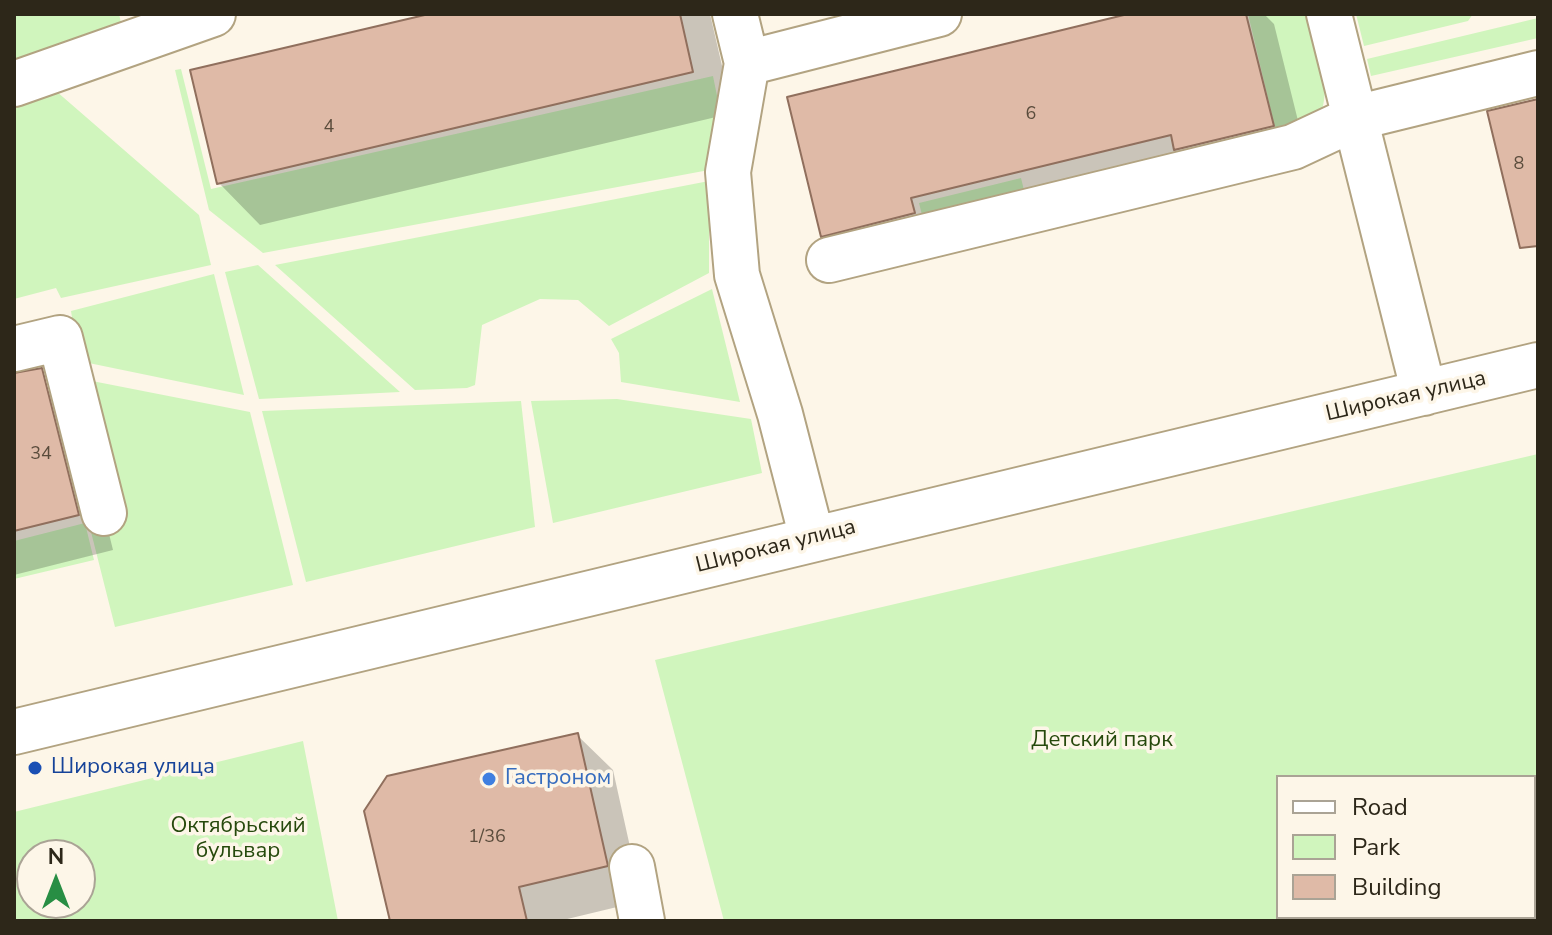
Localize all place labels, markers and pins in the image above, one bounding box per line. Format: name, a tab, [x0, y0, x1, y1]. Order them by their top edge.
place label: Широкая улица	[51, 755, 215, 781]
marker: Широкая улица	[26, 759, 44, 777]
place label: Гастроном	[505, 766, 611, 792]
marker: Гастроном	[480, 770, 498, 788]

